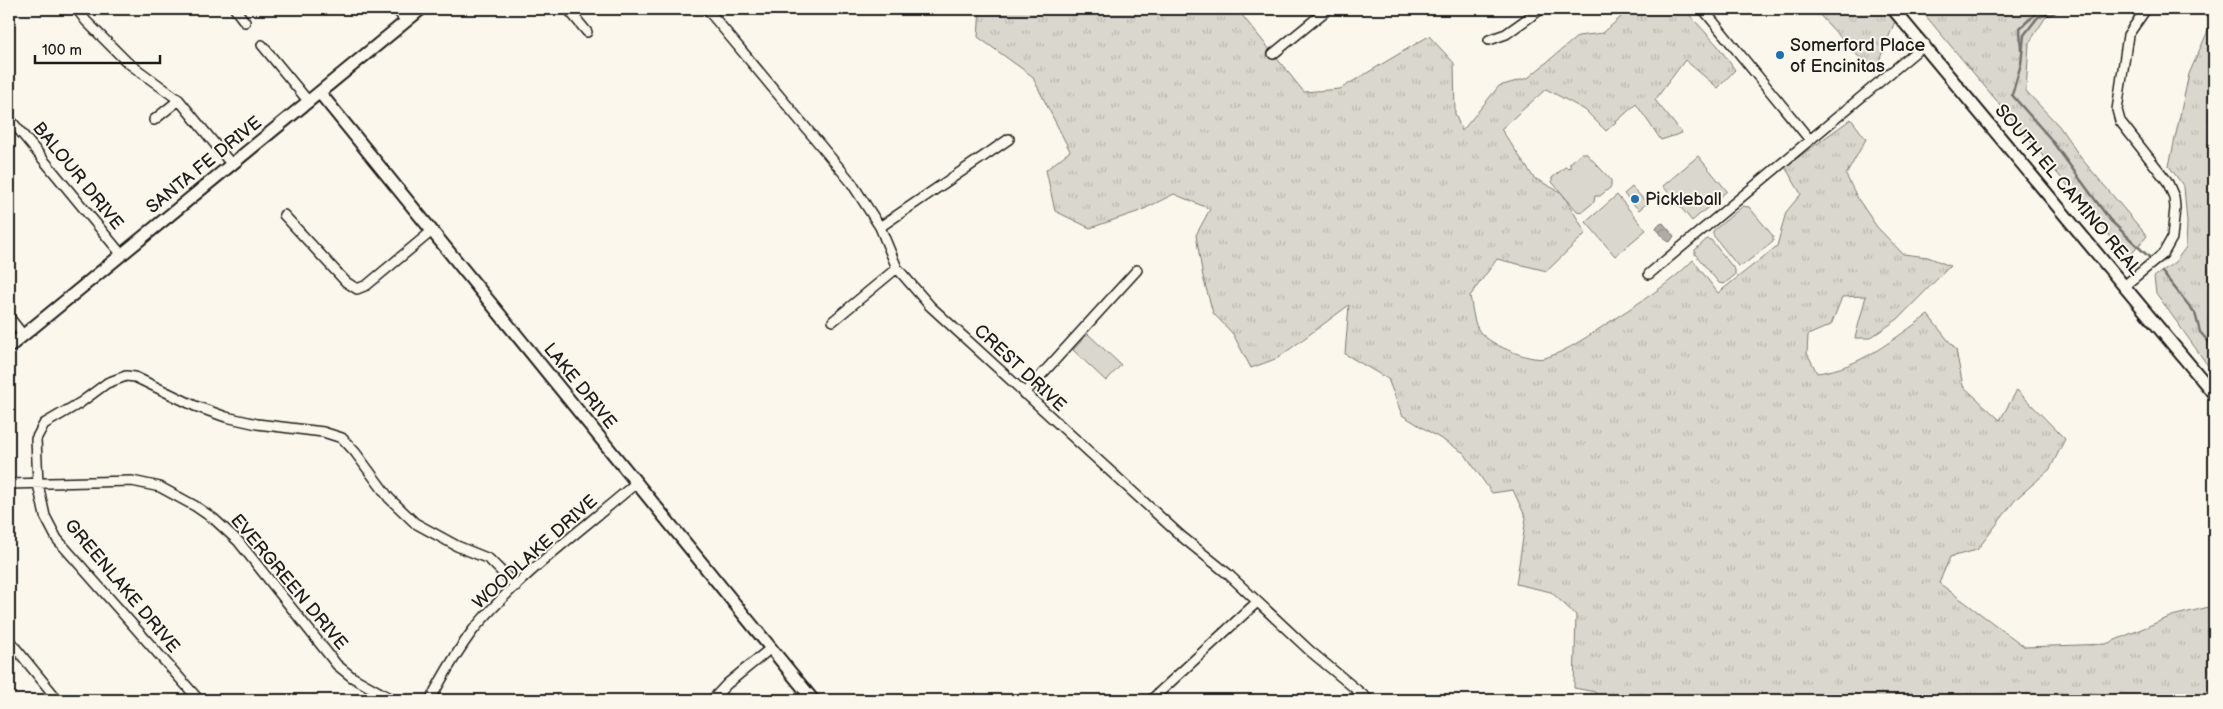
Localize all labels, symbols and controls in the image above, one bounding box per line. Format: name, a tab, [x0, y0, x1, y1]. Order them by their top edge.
scale bar	[35, 32, 160, 64]
place label: Somerford Place of Encinitas	[1790, 35, 1926, 77]
text: 100 m	[42, 41, 82, 60]
marker: Somerford Place of Encinitas	[1774, 49, 1786, 61]
street label: SOUTH EL CAMINO REAL	[1990, 100, 2146, 280]
street label: SANTA FE DRIVE	[142, 112, 266, 218]
street label: BALOUR DRIVE	[28, 118, 128, 234]
place label: Pickleball	[1645, 189, 1722, 210]
marker: Pickleball	[1629, 193, 1641, 205]
street label: CREST DRIVE	[970, 320, 1070, 416]
street label: LAKE DRIVE	[539, 339, 621, 433]
street label: WOODLAKE DRIVE	[468, 491, 602, 613]
street label: EVERGREEN DRIVE	[226, 510, 352, 654]
street label: GREENLAKE DRIVE	[60, 515, 184, 657]

